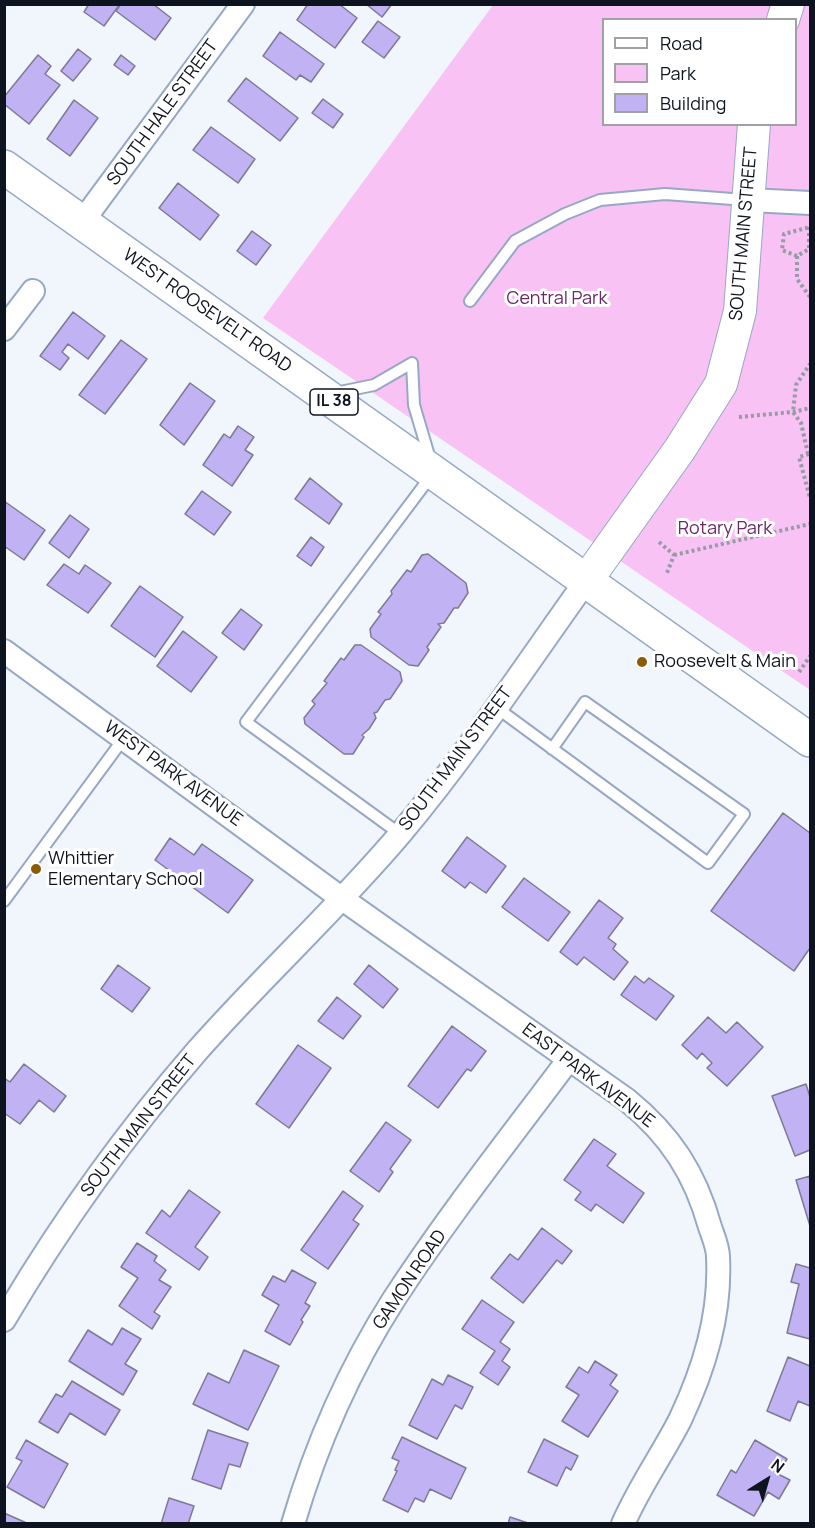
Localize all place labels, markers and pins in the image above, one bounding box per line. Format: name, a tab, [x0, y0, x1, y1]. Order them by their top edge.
place label: Roosevelt & Main	[654, 651, 796, 673]
marker: Roosevelt & Main	[635, 655, 649, 669]
place label: Whittier Elementary School	[48, 848, 203, 890]
marker: Whittier Elementary School	[29, 862, 43, 876]

